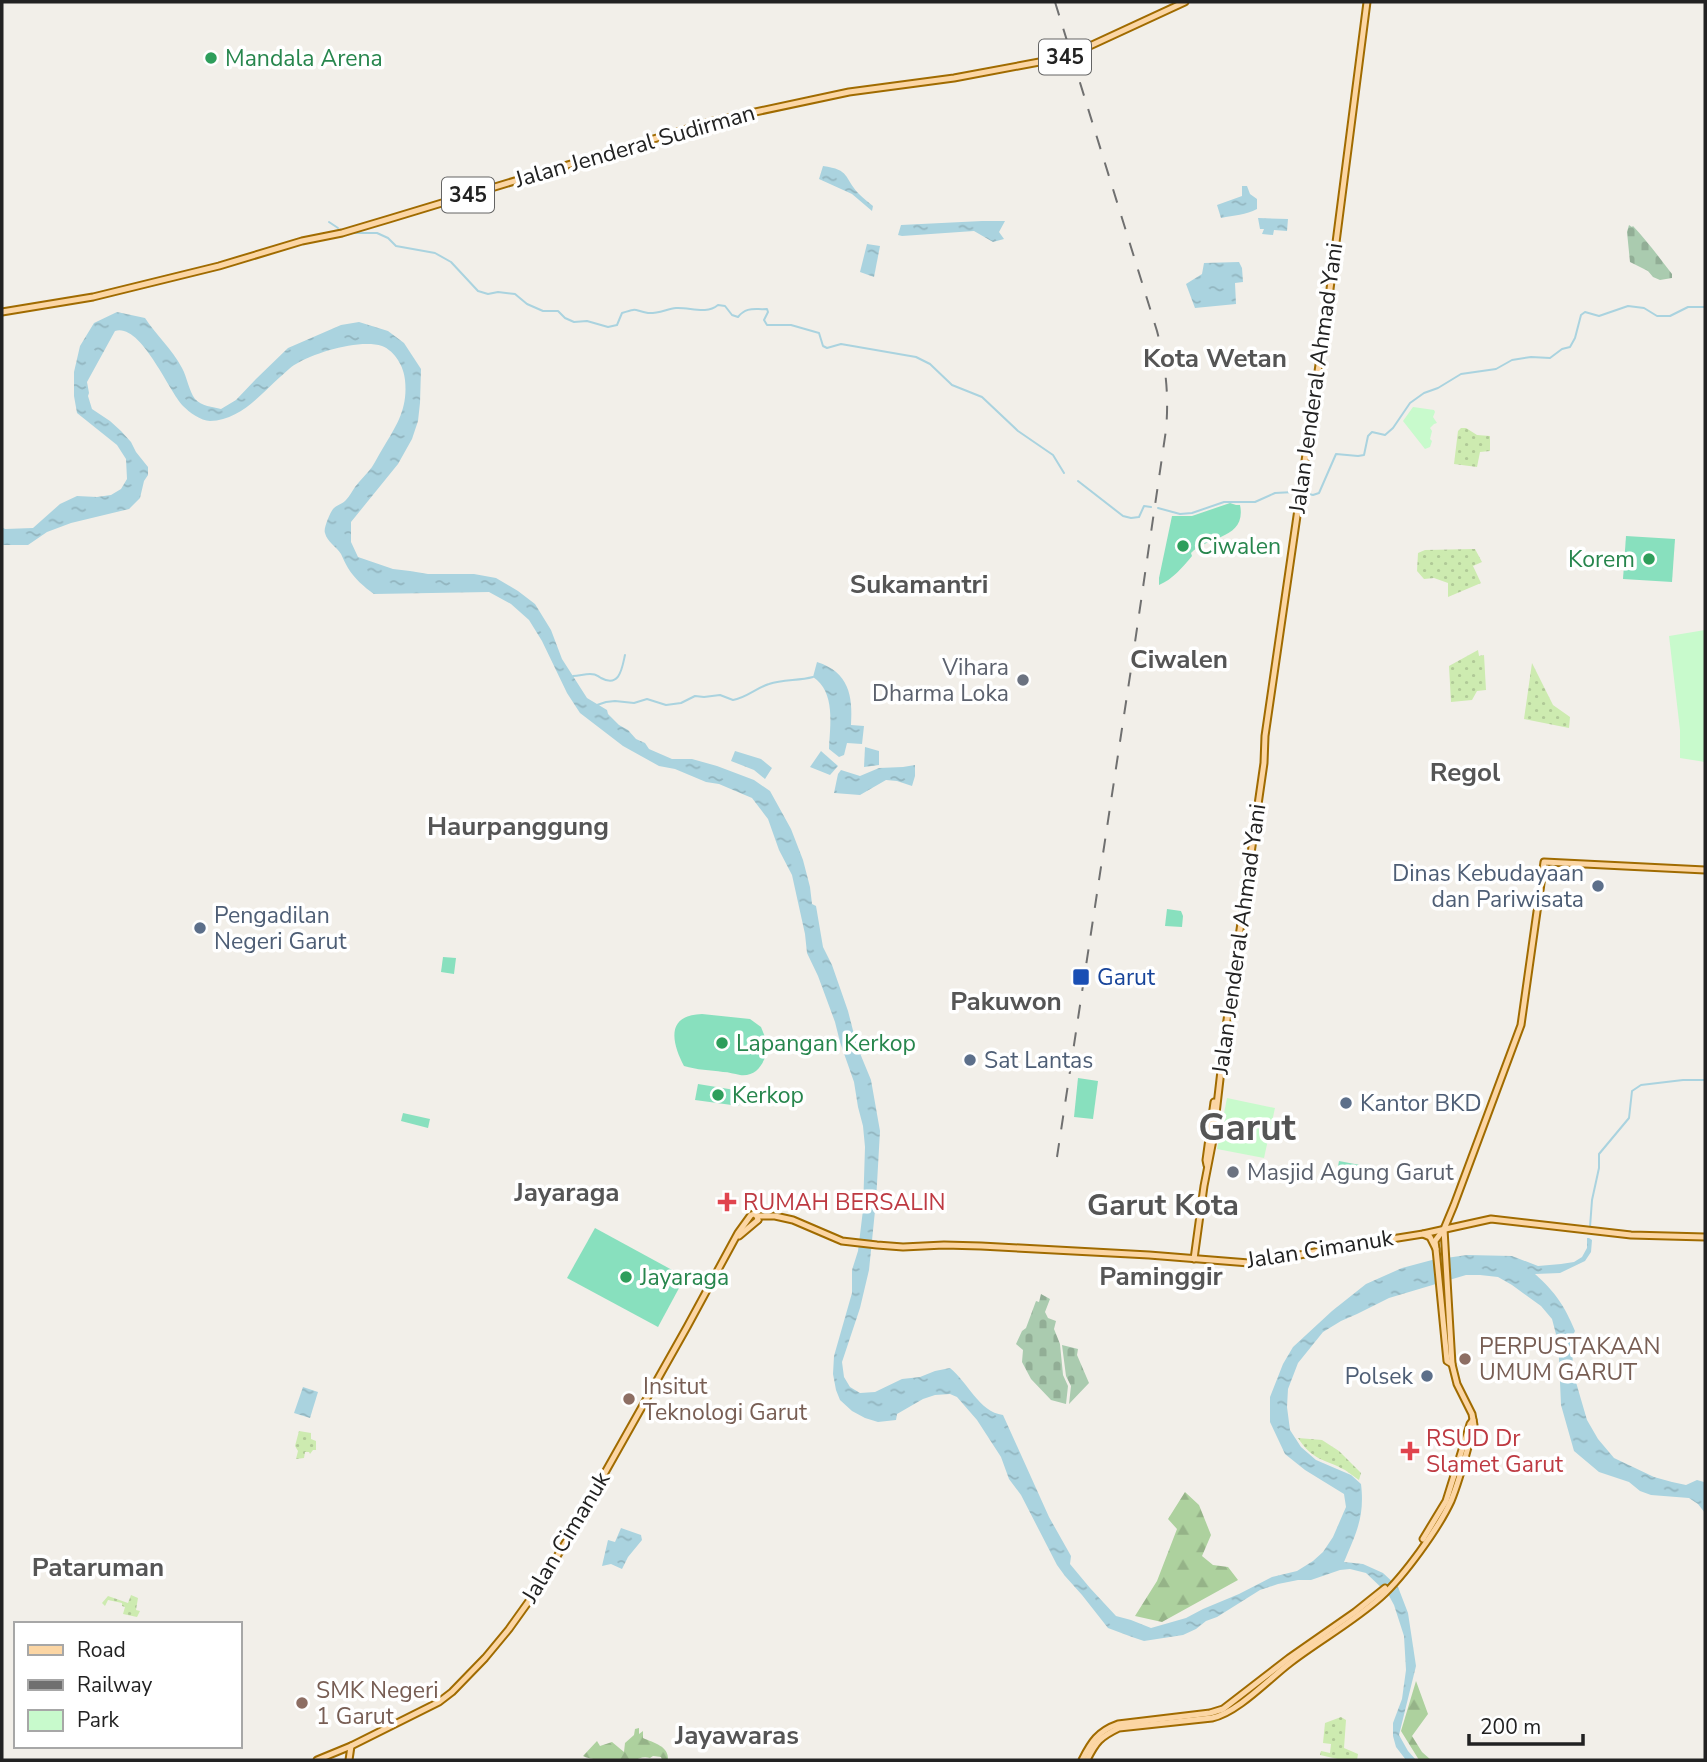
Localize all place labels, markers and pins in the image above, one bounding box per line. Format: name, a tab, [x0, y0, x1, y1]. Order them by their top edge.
place label: Mandala Arena	[225, 43, 383, 74]
marker: Mandala Arena	[203, 50, 219, 66]
place label: Ciwalen	[1197, 531, 1281, 562]
marker: Ciwalen	[1175, 538, 1191, 554]
place label: Korem	[1568, 544, 1635, 575]
marker: Korem	[1641, 551, 1657, 567]
place label: Vihara Dharma Loka	[872, 652, 1009, 709]
marker: Vihara Dharma Loka	[1015, 672, 1031, 688]
place label: Dinas Kebudayaan dan Pariwisata	[1392, 858, 1584, 915]
marker: Dinas Kebudayaan dan Pariwisata	[1590, 878, 1606, 894]
place label: Pengadilan Negeri Garut	[214, 900, 347, 957]
marker: Pengadilan Negeri Garut	[192, 920, 208, 936]
place label: Garut	[1097, 962, 1156, 993]
marker: Garut	[1071, 967, 1091, 987]
place label: Lapangan Kerkop	[736, 1028, 916, 1059]
marker: Lapangan Kerkop	[714, 1035, 730, 1051]
place label: Sat Lantas	[984, 1045, 1093, 1076]
marker: Sat Lantas	[962, 1052, 978, 1068]
place label: Kerkop	[732, 1080, 804, 1111]
marker: Kerkop	[710, 1087, 726, 1103]
place label: Kantor BKD	[1360, 1088, 1482, 1119]
marker: Kantor BKD	[1338, 1095, 1354, 1111]
place label: Masjid Agung Garut	[1247, 1157, 1455, 1188]
marker: Masjid Agung Garut	[1225, 1164, 1241, 1180]
place label: RUMAH BERSALIN	[743, 1187, 946, 1218]
marker: RUMAH BERSALIN	[717, 1192, 737, 1212]
place label: Jayaraga	[639, 1262, 729, 1293]
marker: Jayaraga	[618, 1269, 634, 1285]
place label: PERPUSTAKAAN UMUM GARUT	[1479, 1331, 1661, 1388]
marker: PERPUSTAKAAN UMUM GARUT	[1457, 1351, 1473, 1367]
place label: Polsek	[1345, 1361, 1413, 1392]
marker: Polsek	[1419, 1368, 1435, 1384]
place label: Insitut Teknologi Garut	[643, 1371, 808, 1428]
marker: Insitut Teknologi Garut	[621, 1391, 637, 1407]
place label: RSUD Dr Slamet Garut	[1426, 1423, 1564, 1480]
marker: RSUD Dr Slamet Garut	[1400, 1441, 1420, 1461]
place label: SMK Negeri 1 Garut	[316, 1675, 439, 1732]
marker: SMK Negeri 1 Garut	[294, 1695, 310, 1711]

